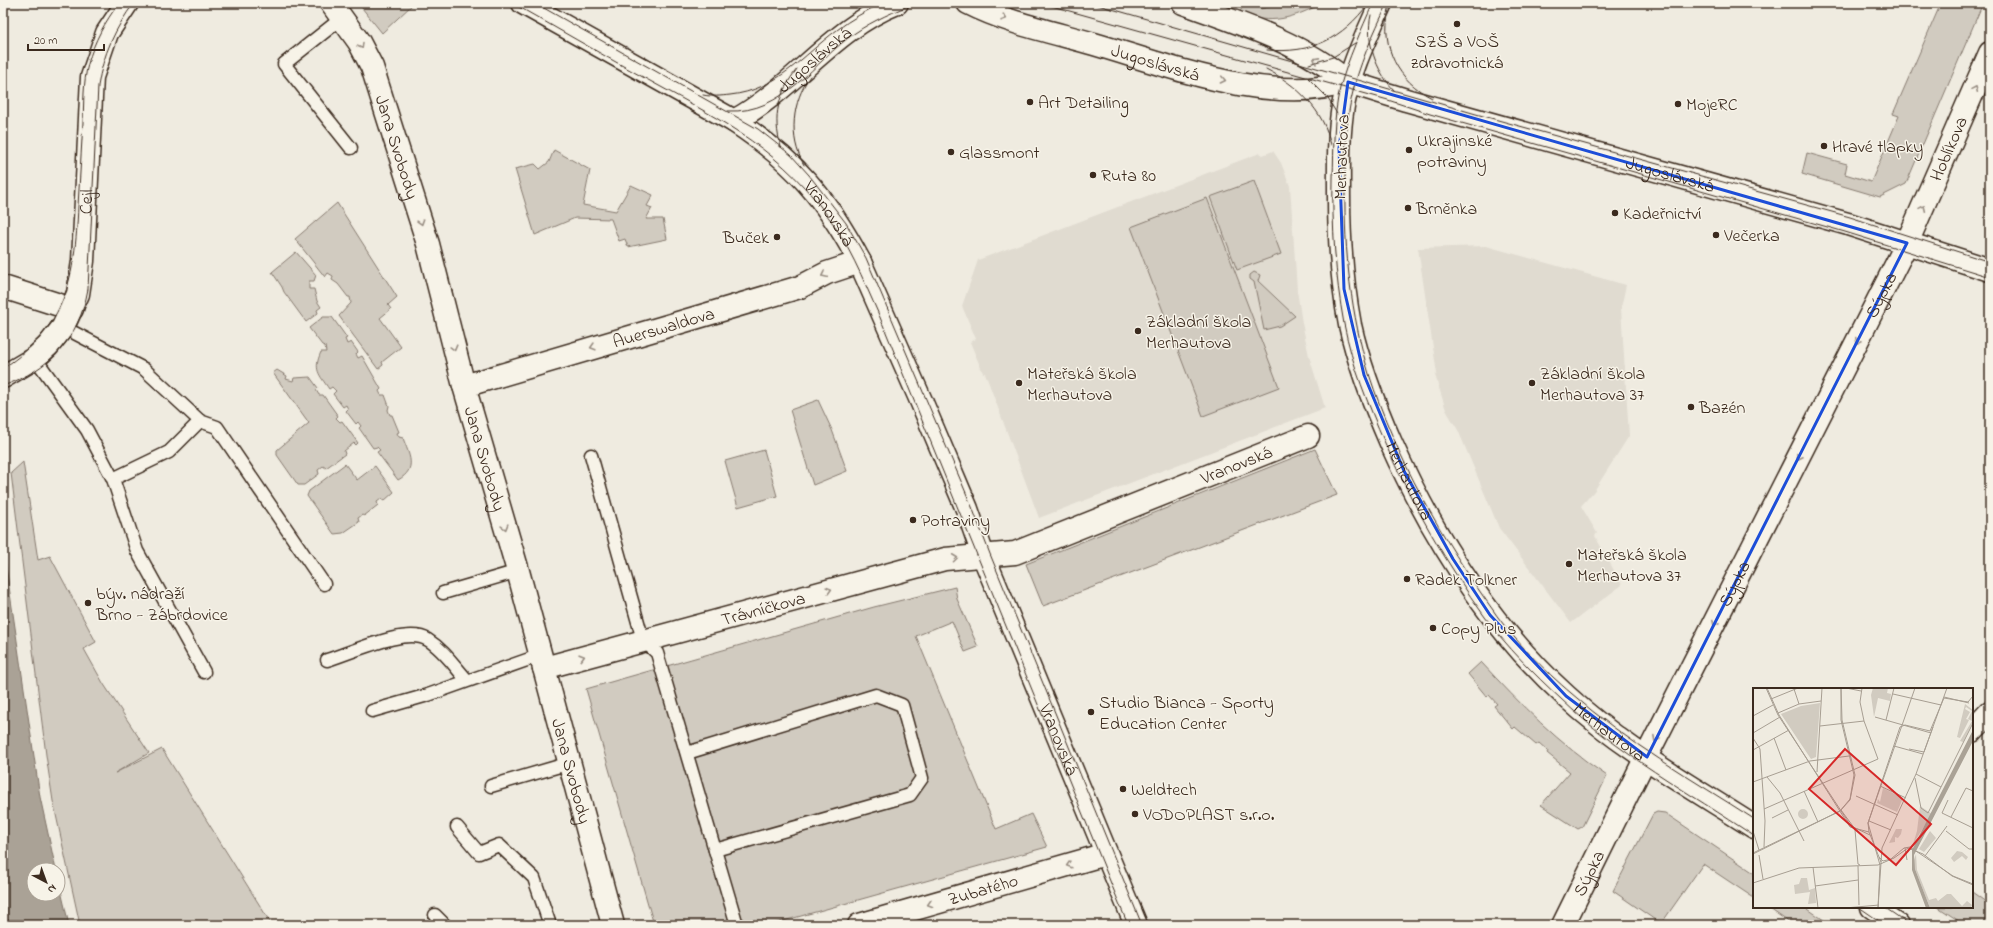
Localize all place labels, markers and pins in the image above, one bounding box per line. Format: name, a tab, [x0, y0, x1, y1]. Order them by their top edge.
marker: SZŠ a VOŠ zdravotnická	[1452, 19, 1462, 29]
place label: SZŠ a VOŠ zdravotnická	[1411, 30, 1503, 77]
place label: Art Detailing	[1038, 91, 1129, 118]
place label: MojeRC	[1686, 93, 1738, 119]
marker: Art Detailing	[1025, 97, 1035, 107]
marker: MojeRC	[1673, 99, 1683, 109]
place label: Ukrajinské potraviny	[1417, 129, 1493, 176]
place label: Hravé tlapky	[1832, 135, 1923, 161]
place label: Glassmont	[959, 141, 1040, 167]
marker: Hravé tlapky	[1819, 141, 1829, 151]
marker: Ukrajinské potraviny	[1404, 145, 1414, 155]
marker: Glassmont	[946, 147, 956, 157]
place label: Ruta 80	[1101, 164, 1156, 190]
marker: Ruta 80	[1088, 170, 1098, 180]
place label: Brněnka	[1415, 197, 1477, 223]
place label: Kadeřnictví	[1623, 202, 1702, 228]
marker: Brněnka	[1403, 203, 1413, 213]
marker: Kadeřnictví	[1610, 208, 1620, 218]
place label: Večerka	[1723, 224, 1780, 250]
place label: Buček	[722, 226, 769, 252]
marker: Večerka	[1711, 230, 1721, 240]
marker: Buček	[772, 232, 782, 242]
place label: Základní škola Merhautova	[1146, 310, 1251, 357]
marker: Základní škola Merhautova	[1133, 326, 1143, 336]
place label: Mateřská škola Merhautova	[1027, 362, 1137, 409]
place label: Základní škola Merhautova 37	[1540, 362, 1645, 409]
marker: Mateřská škola Merhautova	[1014, 378, 1024, 388]
marker: Základní škola Merhautova 37	[1527, 378, 1537, 388]
place label: Bazén	[1698, 396, 1745, 422]
marker: Bazén	[1686, 402, 1696, 412]
place label: Potraviny	[921, 509, 990, 535]
marker: Potraviny	[908, 515, 918, 525]
place label: Mateřská škola Merhautova 37	[1577, 543, 1687, 590]
marker: Mateřská škola Merhautova 37	[1564, 559, 1574, 569]
place label: Radek Tolkner	[1415, 568, 1517, 594]
marker: Radek Tolkner	[1402, 574, 1412, 584]
place label: býv. nádraží Brno - Zábrdovice	[95, 582, 229, 629]
marker: býv. nádraží Brno - Zábrdovice	[83, 598, 93, 608]
place label: Copy Plus	[1441, 617, 1516, 643]
marker: Copy Plus	[1428, 623, 1438, 633]
place label: Studio Bianca - Sporty Education Center	[1099, 691, 1274, 738]
marker: Studio Bianca - Sporty Education Center	[1086, 707, 1096, 717]
place label: Weldtech	[1131, 778, 1197, 804]
marker: Weldtech	[1118, 784, 1128, 794]
place label: VODOPLAST s.r.o.	[1142, 803, 1275, 829]
marker: VODOPLAST s.r.o.	[1130, 809, 1140, 819]

